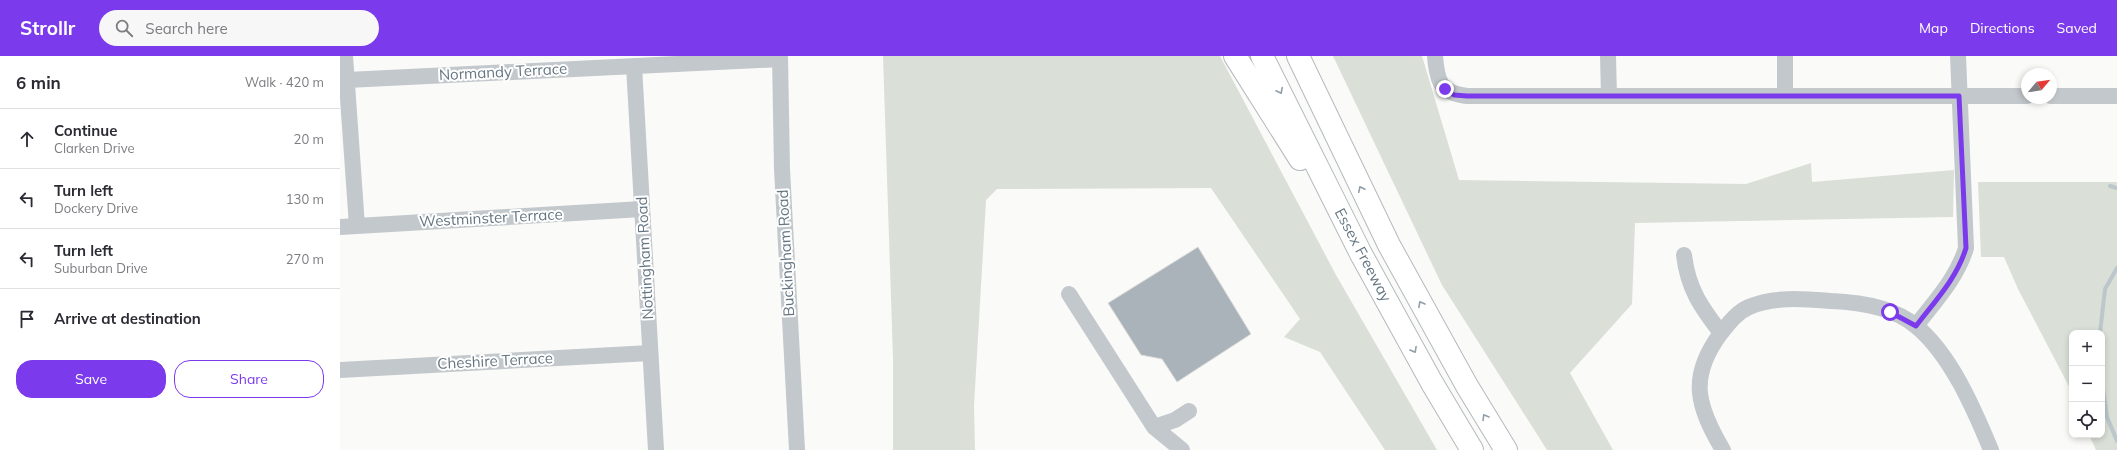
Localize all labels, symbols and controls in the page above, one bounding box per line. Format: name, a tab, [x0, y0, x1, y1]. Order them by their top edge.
search box	[99, 10, 379, 46]
text: Strollr	[20, 16, 75, 40]
icon: search	[113, 17, 135, 39]
text: Search here	[145, 19, 228, 38]
text: Map	[1919, 19, 1948, 37]
text: Directions	[1970, 19, 2035, 37]
text: Saved	[2057, 19, 2097, 37]
street label: Normandy Terrace	[438, 59, 568, 84]
north arrow	[2021, 68, 2057, 104]
text: 6 min	[16, 72, 61, 93]
text: Walk · 420 m	[245, 74, 324, 90]
route end	[1436, 80, 1454, 98]
one-way arrow	[1275, 87, 1283, 94]
text: Continue	[54, 121, 117, 140]
icon: ahead	[16, 128, 38, 150]
text: 20 m	[294, 131, 324, 147]
text: Clarken Drive	[54, 140, 135, 156]
text: Turn left	[54, 181, 113, 200]
one-way arrow	[1358, 185, 1365, 193]
icon: left	[16, 188, 38, 210]
street label: Buckingham Road	[773, 189, 798, 317]
text: 130 m	[286, 191, 324, 207]
street label: Nottingham Road	[632, 196, 657, 320]
text: Dockery Drive	[54, 200, 138, 216]
street label: Westminster Terrace	[419, 204, 563, 231]
street label: Essex Freeway	[1331, 205, 1396, 305]
text: Turn left	[54, 241, 113, 260]
icon: left	[16, 248, 38, 270]
text: 270 m	[286, 251, 324, 267]
text: Suburban Drive	[54, 260, 148, 276]
one-way arrow	[1418, 301, 1425, 308]
route start	[1881, 303, 1899, 321]
icon: arrive	[16, 308, 38, 330]
text: Arrive at destination	[54, 309, 201, 328]
map controls	[2069, 330, 2105, 438]
button: +	[2069, 330, 2105, 366]
one-way arrow	[1409, 346, 1416, 353]
street label: Cheshire Terrace	[437, 348, 553, 373]
button: Save	[16, 360, 166, 398]
button: Share	[174, 360, 324, 398]
button: −	[2069, 366, 2105, 402]
button: locate	[2069, 402, 2105, 438]
one-way arrow	[1483, 414, 1490, 421]

